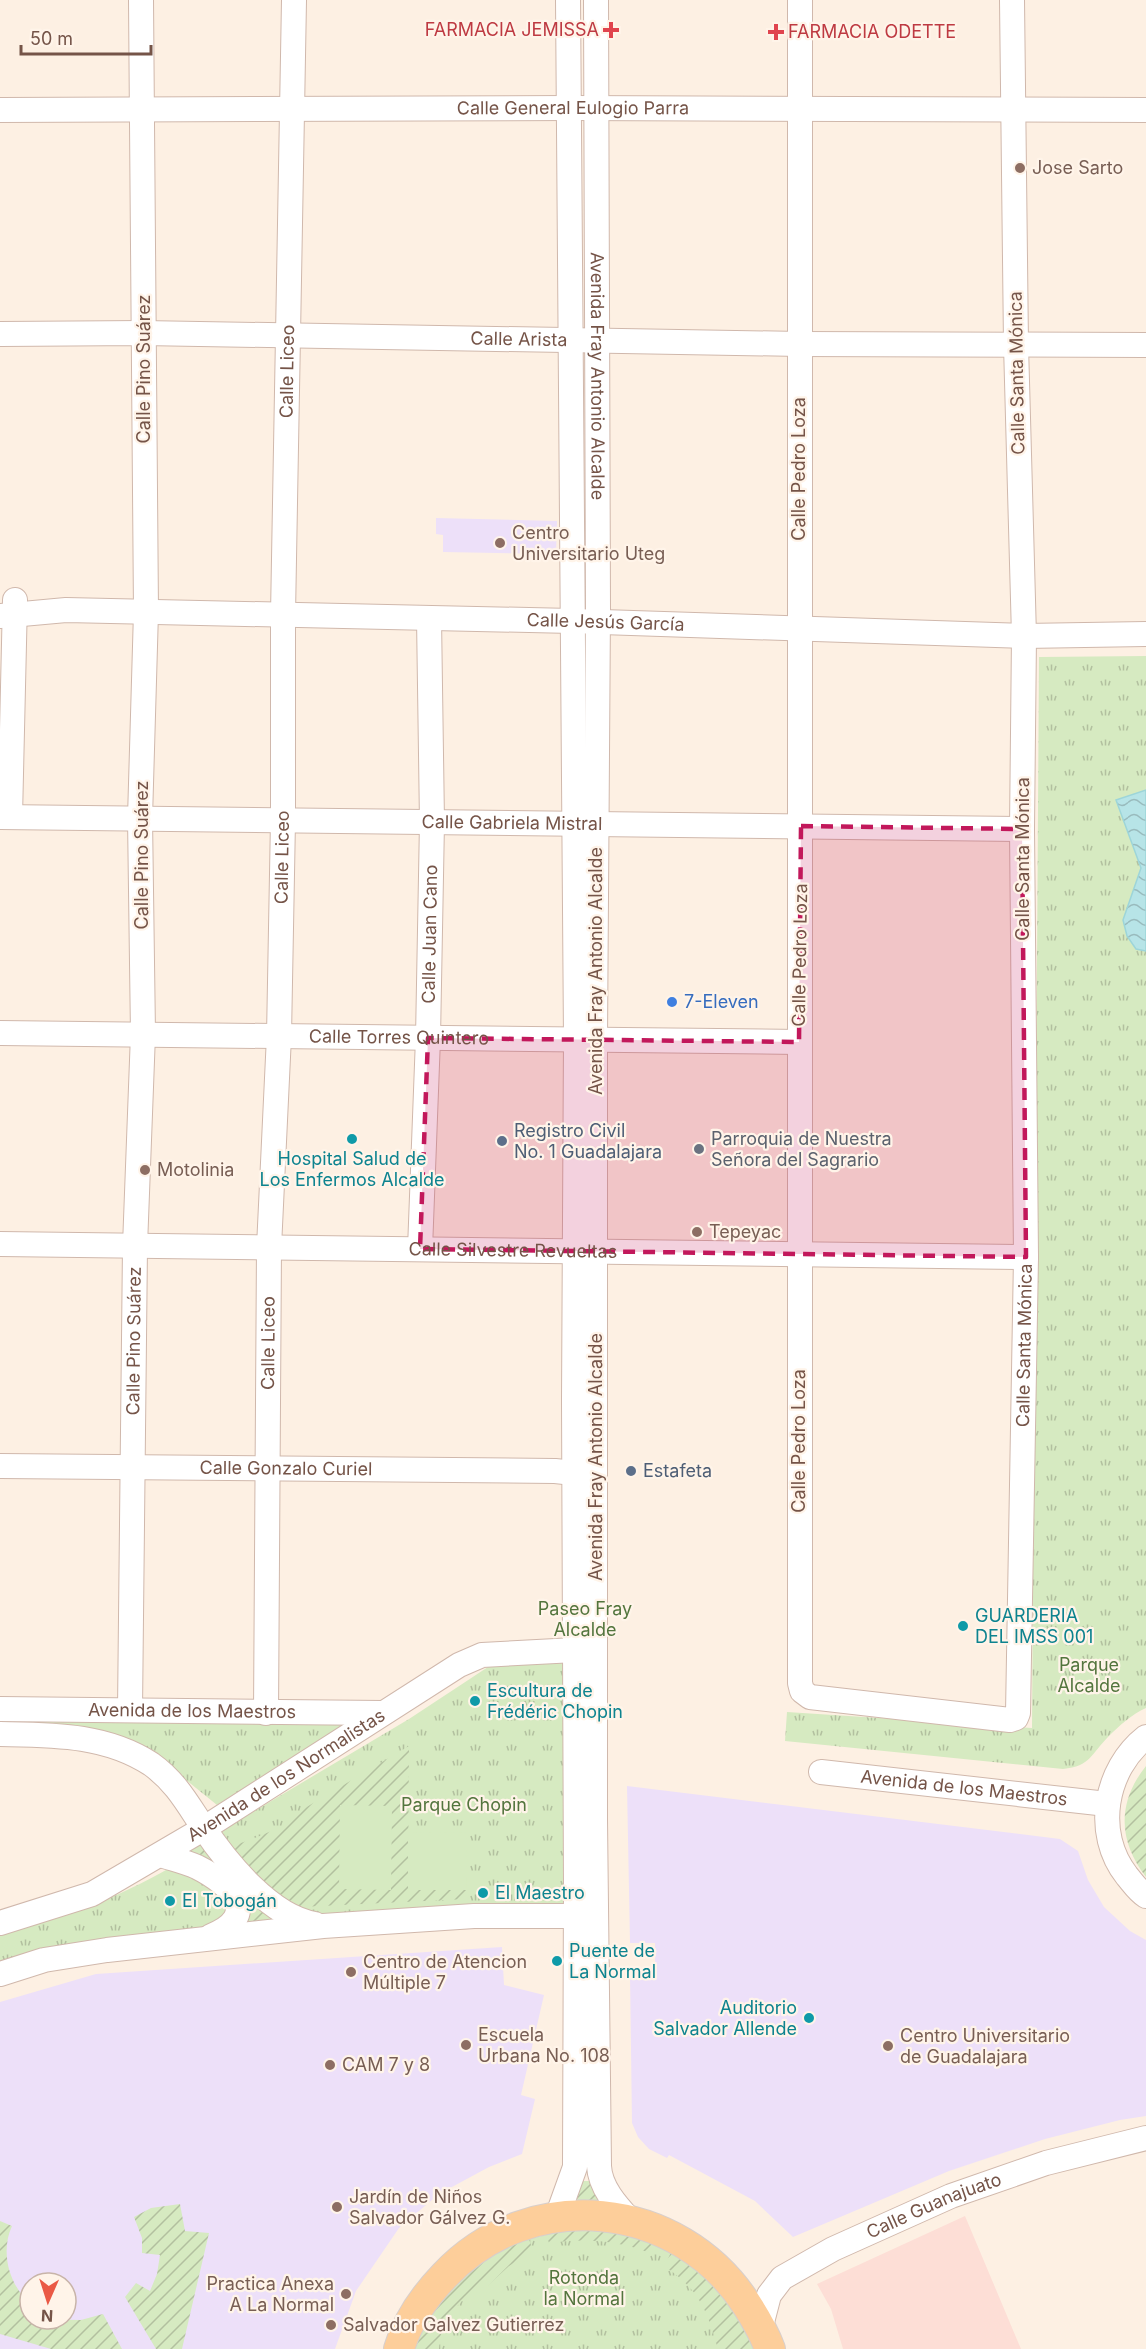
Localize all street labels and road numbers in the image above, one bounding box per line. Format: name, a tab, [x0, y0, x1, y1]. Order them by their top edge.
street label: Calle General Eulogio Parra	[457, 97, 689, 118]
street label: Avenida Fray Antonio Alcalde	[587, 252, 609, 500]
street label: Calle Santa Mónica	[1005, 291, 1028, 455]
street label: Calle Pino Suárez	[133, 295, 154, 443]
street label: Calle Liceo	[276, 324, 298, 418]
street label: Calle Arista	[470, 327, 568, 350]
street label: Calle Pedro Loza	[788, 397, 809, 541]
street label: Calle Jesús García	[526, 609, 685, 635]
street label: Calle Santa Mónica	[1012, 777, 1033, 941]
street label: Calle Pino Suárez	[131, 781, 152, 929]
street label: Calle Liceo	[270, 810, 293, 904]
street label: Calle Gabriela Mistral	[421, 811, 603, 834]
street label: Avenida Fray Antonio Alcalde	[585, 847, 606, 1095]
street label: Calle Juan Cano	[418, 864, 441, 1004]
street label: Calle Pedro Loza	[788, 883, 811, 1027]
street label: Calle Torres Quintero	[309, 1025, 489, 1049]
street label: Calle Silvestre Revueltas	[409, 1238, 617, 1262]
street label: Calle Santa Mónica	[1012, 1263, 1036, 1427]
street label: Calle Pino Suárez	[122, 1266, 145, 1416]
street label: Calle Liceo	[257, 1296, 279, 1390]
street label: Avenida Fray Antonio Alcalde	[585, 1333, 606, 1581]
street label: Calle Pedro Loza	[788, 1369, 809, 1513]
street label: Calle Gonzalo Curiel	[200, 1457, 372, 1479]
street label: Avenida de los Maestros	[88, 1699, 296, 1722]
street label: Avenida de los Normalistas	[183, 1704, 389, 1846]
street label: Avenida de los Maestros	[860, 1766, 1069, 1810]
street label: Calle Guanajuato	[863, 2168, 1004, 2243]

